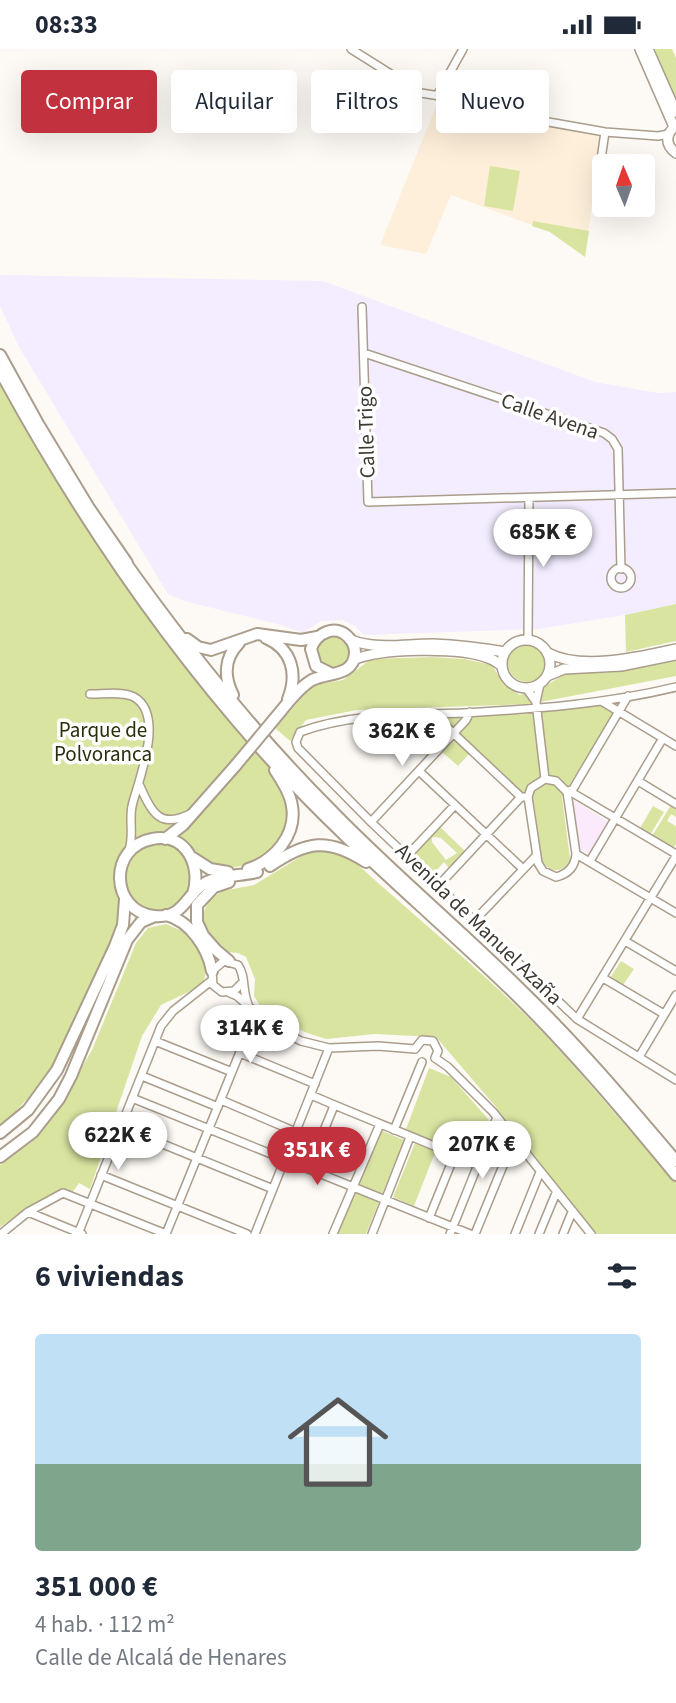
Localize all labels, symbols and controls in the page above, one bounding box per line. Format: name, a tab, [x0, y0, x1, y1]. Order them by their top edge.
text: 08:33	[35, 6, 98, 43]
chip: Comprar	[21, 70, 157, 133]
chip: Alquilar	[171, 70, 297, 133]
chip: Filtros	[311, 70, 422, 133]
chip: Nuevo	[436, 70, 549, 133]
north arrow	[592, 154, 654, 217]
map controls	[592, 154, 655, 217]
street label: Calle Trigo	[349, 385, 383, 479]
street label: Calle Avena	[497, 385, 603, 447]
pin: 685K €	[486, 510, 600, 569]
text: 685K €	[509, 515, 577, 548]
pin: 362K €	[345, 709, 459, 768]
text: 362K €	[368, 714, 436, 747]
park label: Parque de Polvoranca	[54, 715, 152, 769]
street label: Avenida de Manuel Azaña	[389, 836, 569, 1012]
pin: 314K €	[193, 1005, 307, 1065]
text: 314K €	[216, 1011, 284, 1044]
pin: 622K €	[61, 1113, 175, 1172]
text: 622K €	[84, 1118, 152, 1151]
pin: 207K €	[425, 1121, 539, 1181]
pin: 351K €	[260, 1127, 374, 1187]
text: 207K €	[448, 1127, 516, 1160]
text: 351K €	[283, 1133, 351, 1166]
text: 6 viviendas	[35, 1255, 184, 1298]
icon: filters	[603, 1257, 641, 1295]
icon: home	[275, 1379, 401, 1505]
text: 351 000 €	[35, 1565, 158, 1608]
text: 4 hab. · 112 m²	[35, 1608, 175, 1641]
text: Calle de Alcalá de Henares	[35, 1641, 287, 1674]

